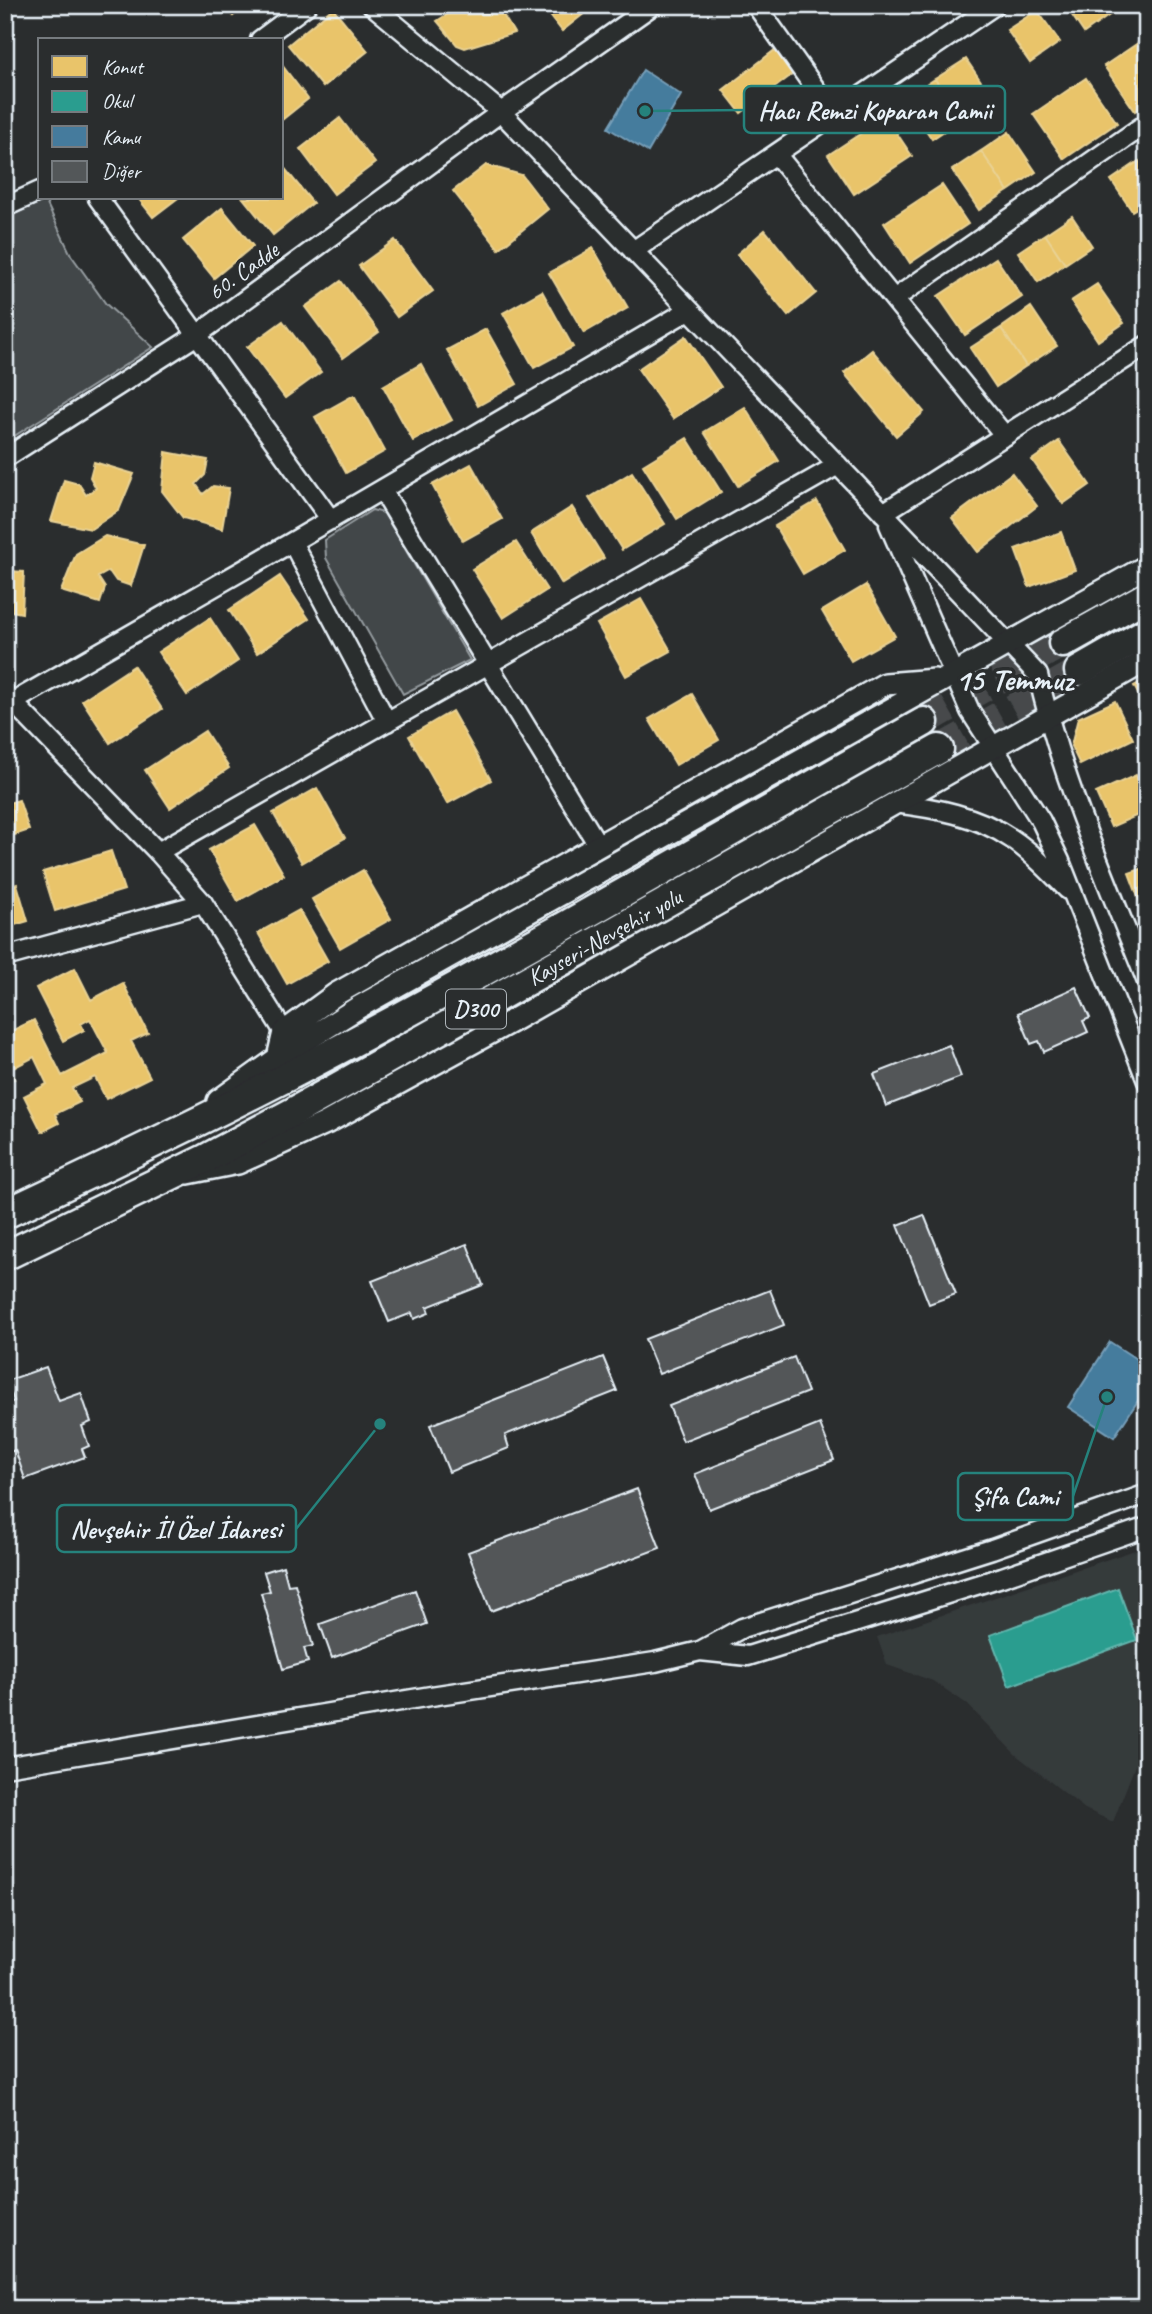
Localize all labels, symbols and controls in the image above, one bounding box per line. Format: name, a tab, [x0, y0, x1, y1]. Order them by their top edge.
legend	[38, 38, 284, 200]
text: Konut	[102, 54, 145, 80]
callout: Hacı Remzi Koparan Camii	[744, 86, 1005, 133]
text: Okul	[102, 88, 135, 114]
text: Hacı Remzi Koparan Camii	[758, 94, 995, 127]
text: Kamu	[102, 124, 142, 150]
text: Diğer	[102, 158, 143, 184]
street label: 60. Cadde	[202, 234, 286, 307]
district label: 15 Temmuz	[955, 659, 1076, 700]
street label: Kayseri-Nevşehir yolu	[522, 881, 688, 992]
road number: D300	[446, 990, 506, 1028]
callout: Şifa Cami	[958, 1473, 1073, 1520]
text: Şifa Cami	[971, 1480, 1062, 1513]
callout: Nevşehir İl Özel İdaresi	[57, 1505, 296, 1552]
text: Nevşehir İl Özel İdaresi	[71, 1513, 285, 1546]

